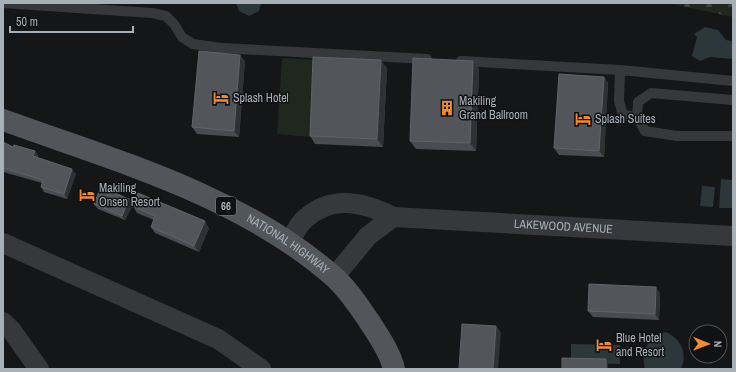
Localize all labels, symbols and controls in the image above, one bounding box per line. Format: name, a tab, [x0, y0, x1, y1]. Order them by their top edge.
scale bar	[10, 8, 133, 34]
text: 50 m	[16, 14, 38, 30]
hotel icon: Splash Hotel	[212, 89, 230, 107]
place label: Splash Hotel	[233, 90, 289, 106]
place label: Makiling Grand Ballroom	[459, 93, 528, 123]
building icon: Makiling Grand Ballroom	[438, 99, 456, 117]
hotel icon: Splash Suites	[574, 110, 592, 128]
place label: Splash Suites	[595, 111, 656, 127]
place label: Makiling Onsen Resort	[99, 180, 160, 210]
hotel icon: Makiling Onsen Resort	[78, 186, 96, 204]
road number: 66	[216, 197, 236, 215]
street label: NATIONAL HIGHWAY	[244, 210, 333, 278]
street label: LAKEWOOD AVENUE	[514, 216, 613, 237]
north arrow	[688, 324, 728, 364]
place label: Blue Hotel and Resort	[616, 330, 664, 360]
hotel icon: Blue Hotel and Resort	[595, 336, 613, 354]
text: N	[711, 341, 725, 348]

